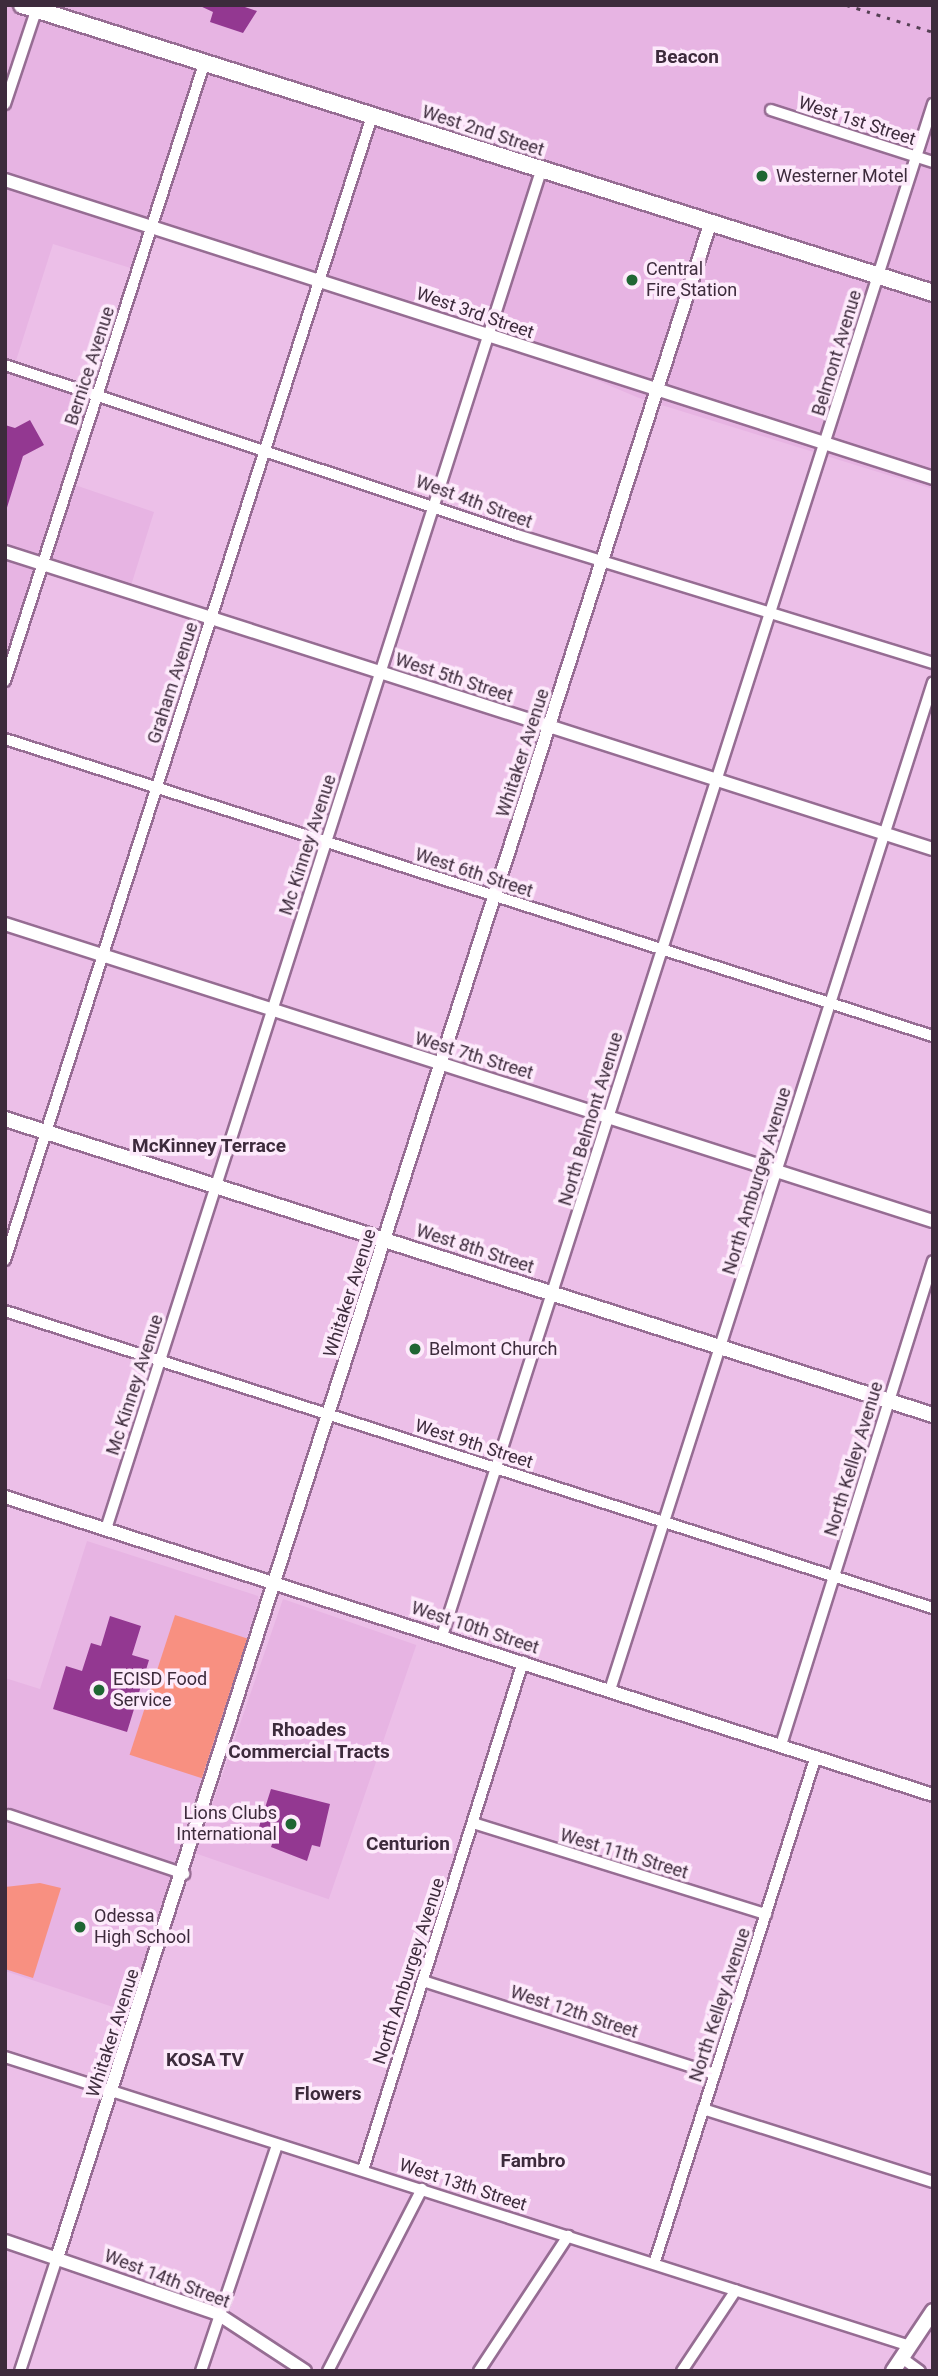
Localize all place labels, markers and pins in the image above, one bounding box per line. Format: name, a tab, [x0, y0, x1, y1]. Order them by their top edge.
place label: Westerner Motel	[776, 165, 908, 187]
marker: Westerner Motel	[754, 168, 770, 184]
place label: Central Fire Station	[646, 259, 737, 302]
marker: Central Fire Station	[624, 272, 640, 288]
place label: Belmont Church	[429, 1338, 557, 1360]
marker: Belmont Church	[407, 1341, 423, 1357]
place label: ECISD Food Service	[113, 1669, 207, 1712]
marker: ECISD Food Service	[91, 1682, 107, 1698]
place label: Lions Clubs International	[176, 1803, 277, 1846]
marker: Lions Clubs International	[283, 1816, 299, 1832]
place label: Odessa High School	[94, 1906, 191, 1948]
marker: Odessa High School	[72, 1919, 88, 1935]

